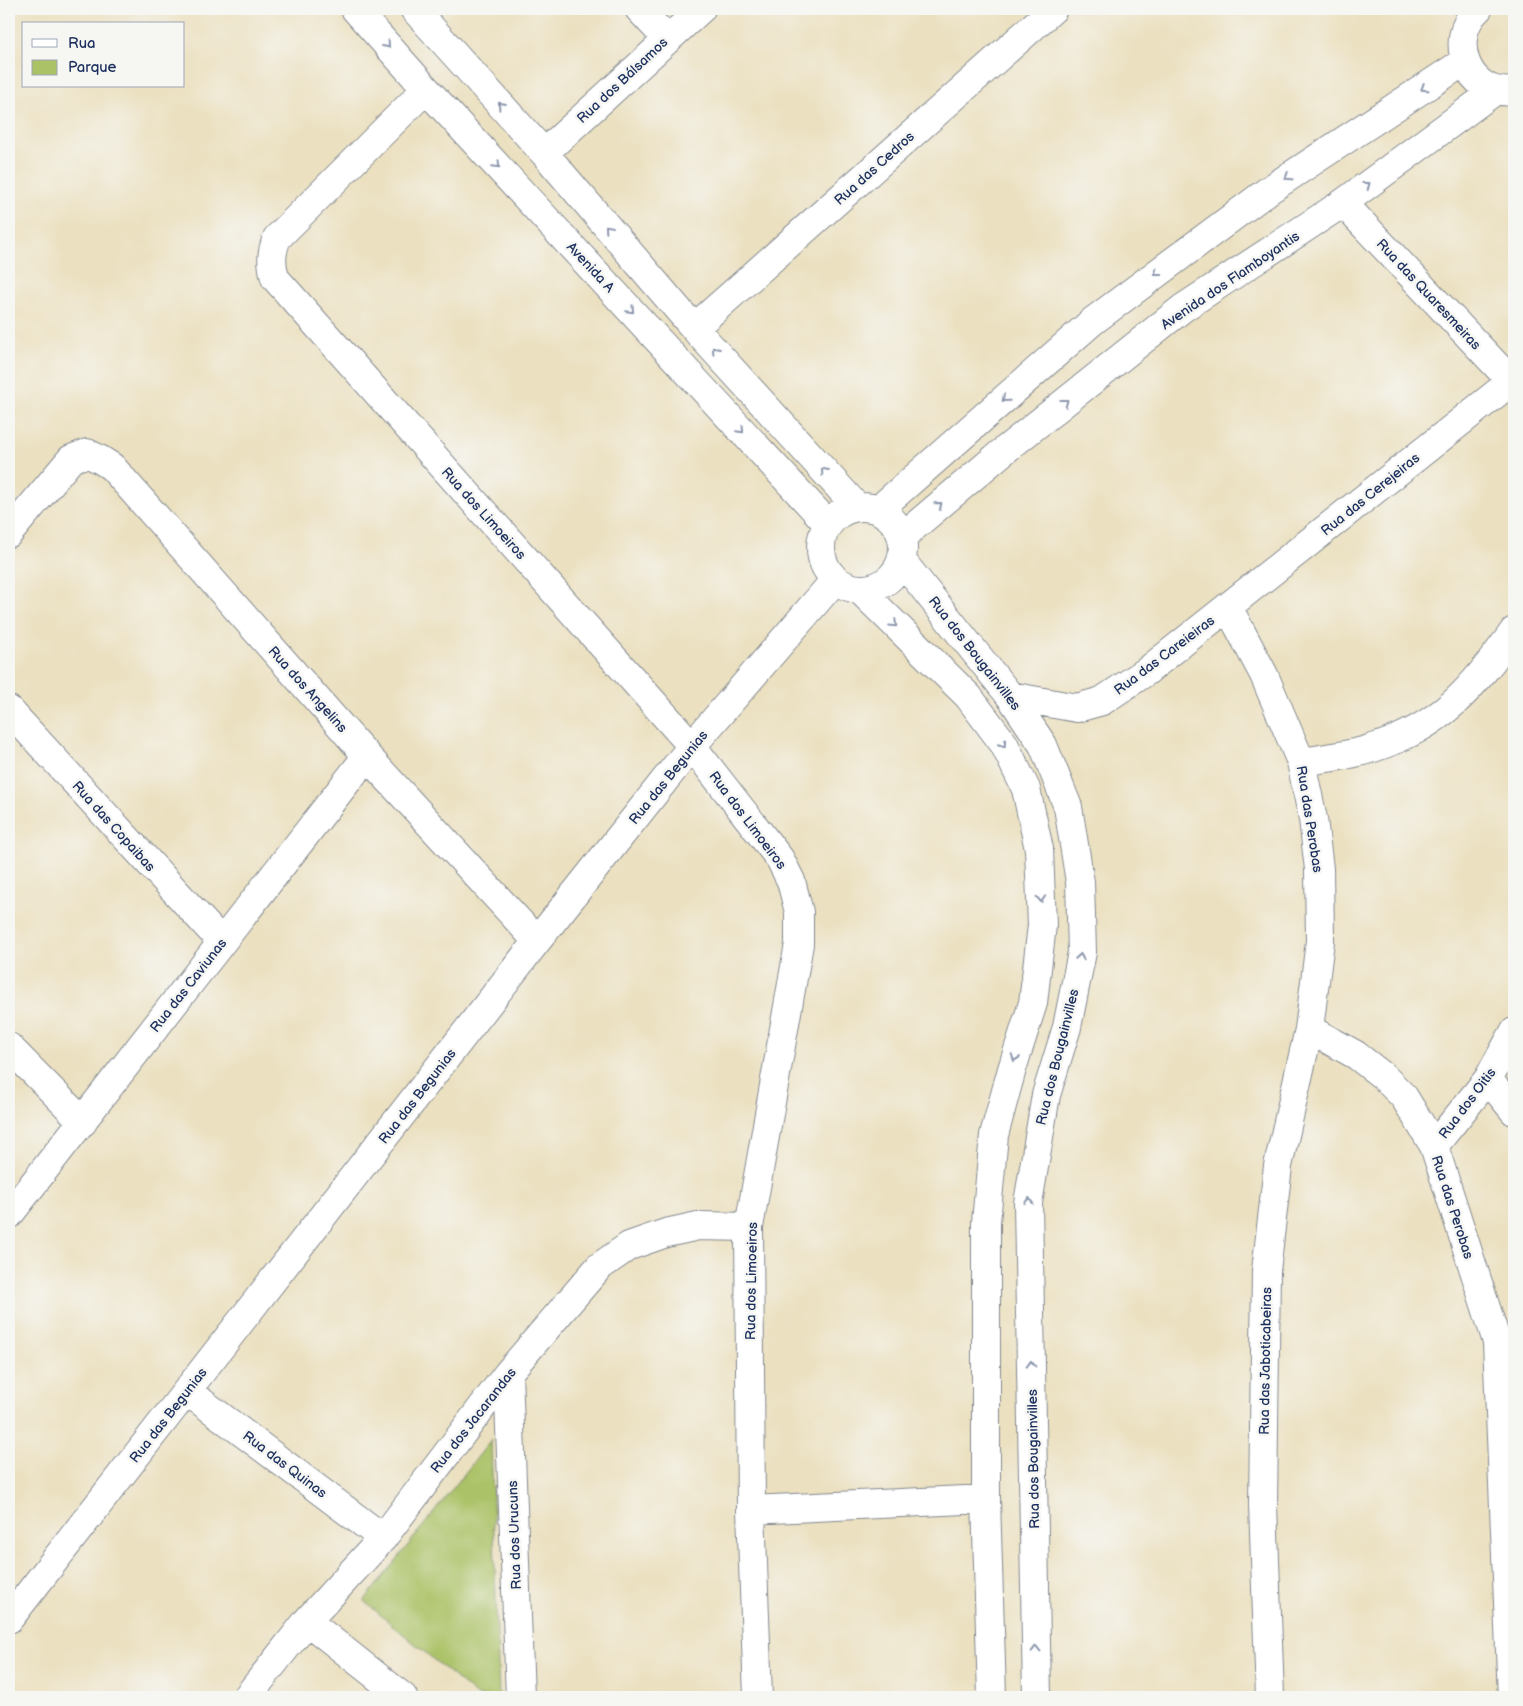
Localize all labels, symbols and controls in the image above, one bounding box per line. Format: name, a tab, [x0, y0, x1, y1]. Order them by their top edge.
legend	[22, 22, 185, 88]
text: Rua	[68, 34, 96, 53]
street label: Rua dos Bálsamos	[573, 34, 671, 127]
one-way arrow	[381, 40, 390, 49]
text: Parque	[68, 58, 117, 77]
one-way arrow	[1420, 82, 1430, 91]
one-way arrow	[498, 102, 507, 111]
street label: Rua das Cedros	[831, 128, 918, 209]
one-way arrow	[491, 160, 500, 169]
one-way arrow	[1285, 171, 1294, 180]
one-way arrow	[1361, 183, 1370, 191]
one-way arrow	[605, 224, 614, 233]
street label: Avenida dos Flamboyantis	[1158, 228, 1303, 333]
street label: Rua das Quaresmeiras	[1373, 235, 1485, 353]
street label: Avenida A	[563, 239, 618, 296]
one-way arrow	[1153, 267, 1163, 276]
one-way arrow	[625, 305, 634, 314]
one-way arrow	[712, 347, 721, 356]
one-way arrow	[1001, 393, 1010, 402]
one-way arrow	[1059, 400, 1068, 408]
one-way arrow	[735, 424, 744, 433]
street label: Rua das Cerejeiras	[1318, 449, 1423, 539]
street label: Rua dos Limoeiros	[438, 464, 530, 563]
one-way arrow	[821, 467, 830, 476]
one-way arrow	[934, 502, 943, 511]
street label: Rua dos Bougainvilles	[925, 593, 1024, 714]
street label: Rua das Careieiras	[1111, 612, 1218, 699]
one-way arrow	[889, 618, 898, 627]
street label: Rua dos Angelins	[264, 643, 351, 736]
street label: Rua das Begunias	[625, 727, 712, 828]
one-way arrow	[997, 738, 1007, 747]
street label: Rua das Perobas	[1293, 764, 1326, 874]
street label: Rua dos Limoeiros	[705, 768, 790, 873]
street label: Rua das Copaibas	[68, 778, 159, 875]
one-way arrow	[1036, 896, 1046, 903]
street label: Rua das Caviunas	[146, 935, 230, 1036]
one-way arrow	[1075, 953, 1085, 961]
street label: Rua dos Bougainvilles	[1032, 987, 1083, 1127]
street label: Rua das Begunias	[375, 1045, 460, 1147]
one-way arrow	[1011, 1053, 1021, 1062]
street label: Rua dos Oitis	[1435, 1064, 1500, 1142]
street label: Rua das Perobas	[1428, 1153, 1477, 1261]
one-way arrow	[1023, 1197, 1034, 1205]
street label: Rua dos Limoeiros	[742, 1222, 761, 1340]
street label: Rua das Jaboticabeiras	[1256, 1287, 1275, 1435]
one-way arrow	[1026, 1359, 1036, 1367]
street label: Rua das Begunias	[126, 1364, 211, 1466]
street label: Rua dos Jacarandas	[427, 1364, 520, 1476]
street label: Rua dos Bougainvilles	[1024, 1389, 1043, 1529]
street label: Rua das Quinas	[239, 1427, 330, 1502]
street label: Rua dos Urucuns	[504, 1480, 525, 1590]
one-way arrow	[1031, 1644, 1041, 1652]

